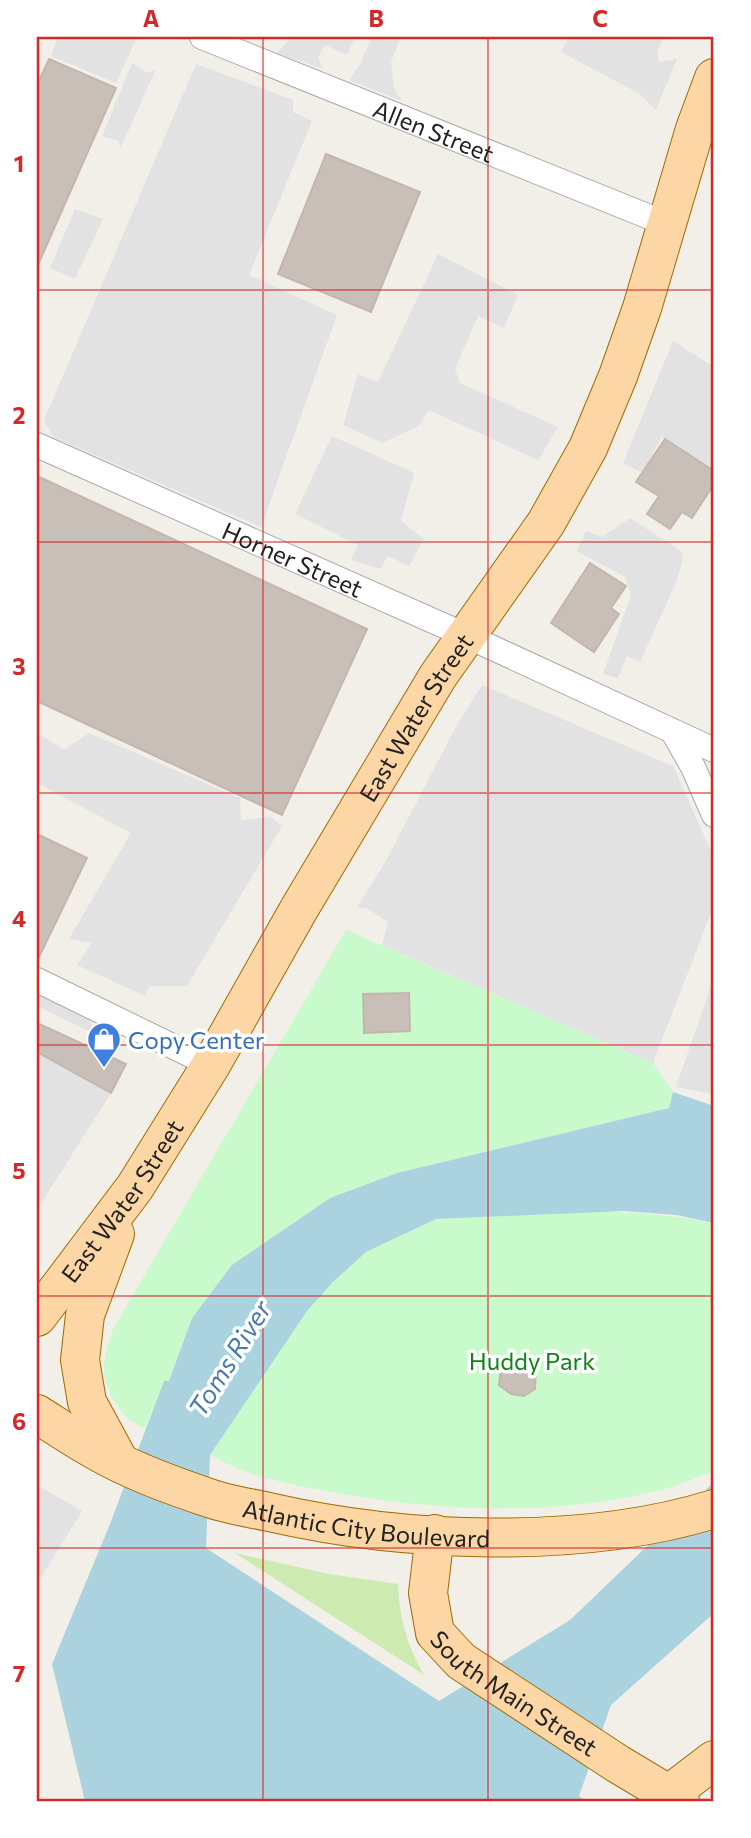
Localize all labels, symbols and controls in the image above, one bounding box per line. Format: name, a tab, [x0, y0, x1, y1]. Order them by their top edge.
text: A	[143, 4, 160, 32]
text: B	[368, 4, 384, 32]
text: C	[592, 4, 608, 32]
street label: Allen Street	[369, 93, 499, 168]
text: 1	[14, 149, 24, 177]
text: 2	[12, 401, 26, 429]
street label: Horner Street	[218, 515, 368, 603]
street label: East Water Street	[352, 627, 478, 806]
text: 3	[12, 652, 26, 680]
text: 4	[12, 904, 26, 932]
shop icon: Copy Center	[85, 1020, 123, 1069]
place label: Copy Center	[128, 1025, 265, 1054]
street label: East Water Street	[54, 1114, 188, 1288]
text: 5	[12, 1156, 26, 1184]
water label: Toms River	[181, 1293, 278, 1422]
park label: Huddy Park	[469, 1346, 595, 1375]
text: 6	[12, 1407, 26, 1435]
street label: Atlantic City Boulevard	[240, 1493, 490, 1552]
street label: South Main Street	[425, 1624, 603, 1761]
text: 7	[13, 1659, 25, 1687]

